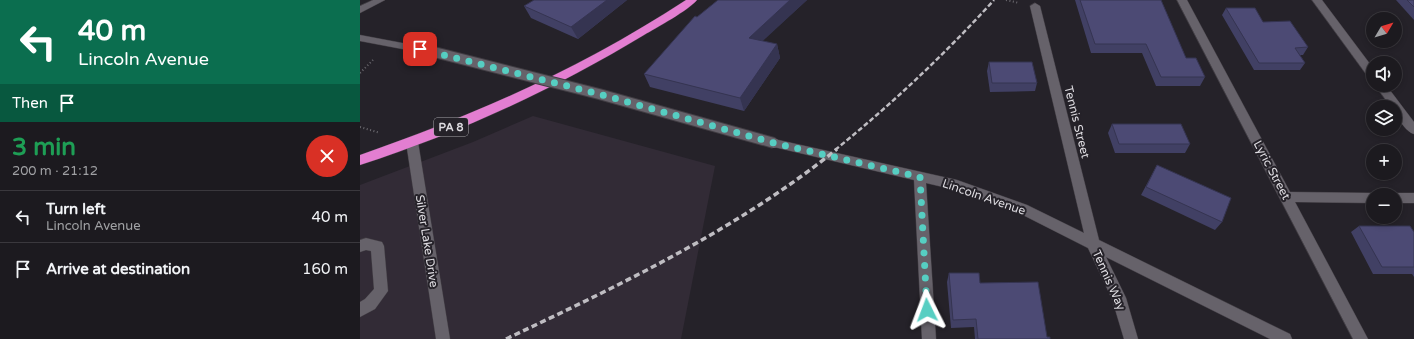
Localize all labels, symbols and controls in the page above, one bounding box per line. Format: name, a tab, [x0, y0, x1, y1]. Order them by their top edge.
north arrow	[1366, 12, 1402, 48]
map controls	[1366, 12, 1402, 224]
text: 40 m	[78, 14, 146, 48]
icon: left	[12, 16, 64, 68]
pin	[403, 32, 437, 66]
icon: arrive	[409, 38, 431, 60]
text: Lincoln Avenue	[78, 48, 209, 70]
button: sound	[1366, 56, 1402, 92]
street label: Tennis Street	[1061, 84, 1093, 160]
icon: arrive	[56, 92, 78, 114]
text: Then	[12, 94, 48, 112]
button: layers	[1366, 100, 1402, 136]
road number: PA 8	[434, 118, 468, 136]
text: 3 min	[12, 133, 76, 162]
button: close	[306, 135, 348, 177]
street label: Lyric Street	[1251, 138, 1294, 202]
button: +	[1366, 144, 1402, 180]
text: 200 m · 21:12	[12, 163, 98, 179]
street label: Lincoln Avenue	[940, 176, 1028, 218]
button: −	[1366, 188, 1402, 224]
street label: Silver Lake Drive	[413, 194, 441, 289]
text: Turn left	[46, 200, 106, 218]
icon: left	[12, 206, 34, 228]
text: 40 m	[311, 208, 348, 226]
text: Lincoln Avenue	[46, 218, 140, 234]
street label: Tennis Way	[1089, 248, 1129, 313]
icon: arrive	[12, 258, 34, 280]
text: Arrive at destination	[46, 260, 190, 278]
text: 160 m	[302, 260, 348, 278]
position arrow	[906, 289, 948, 331]

